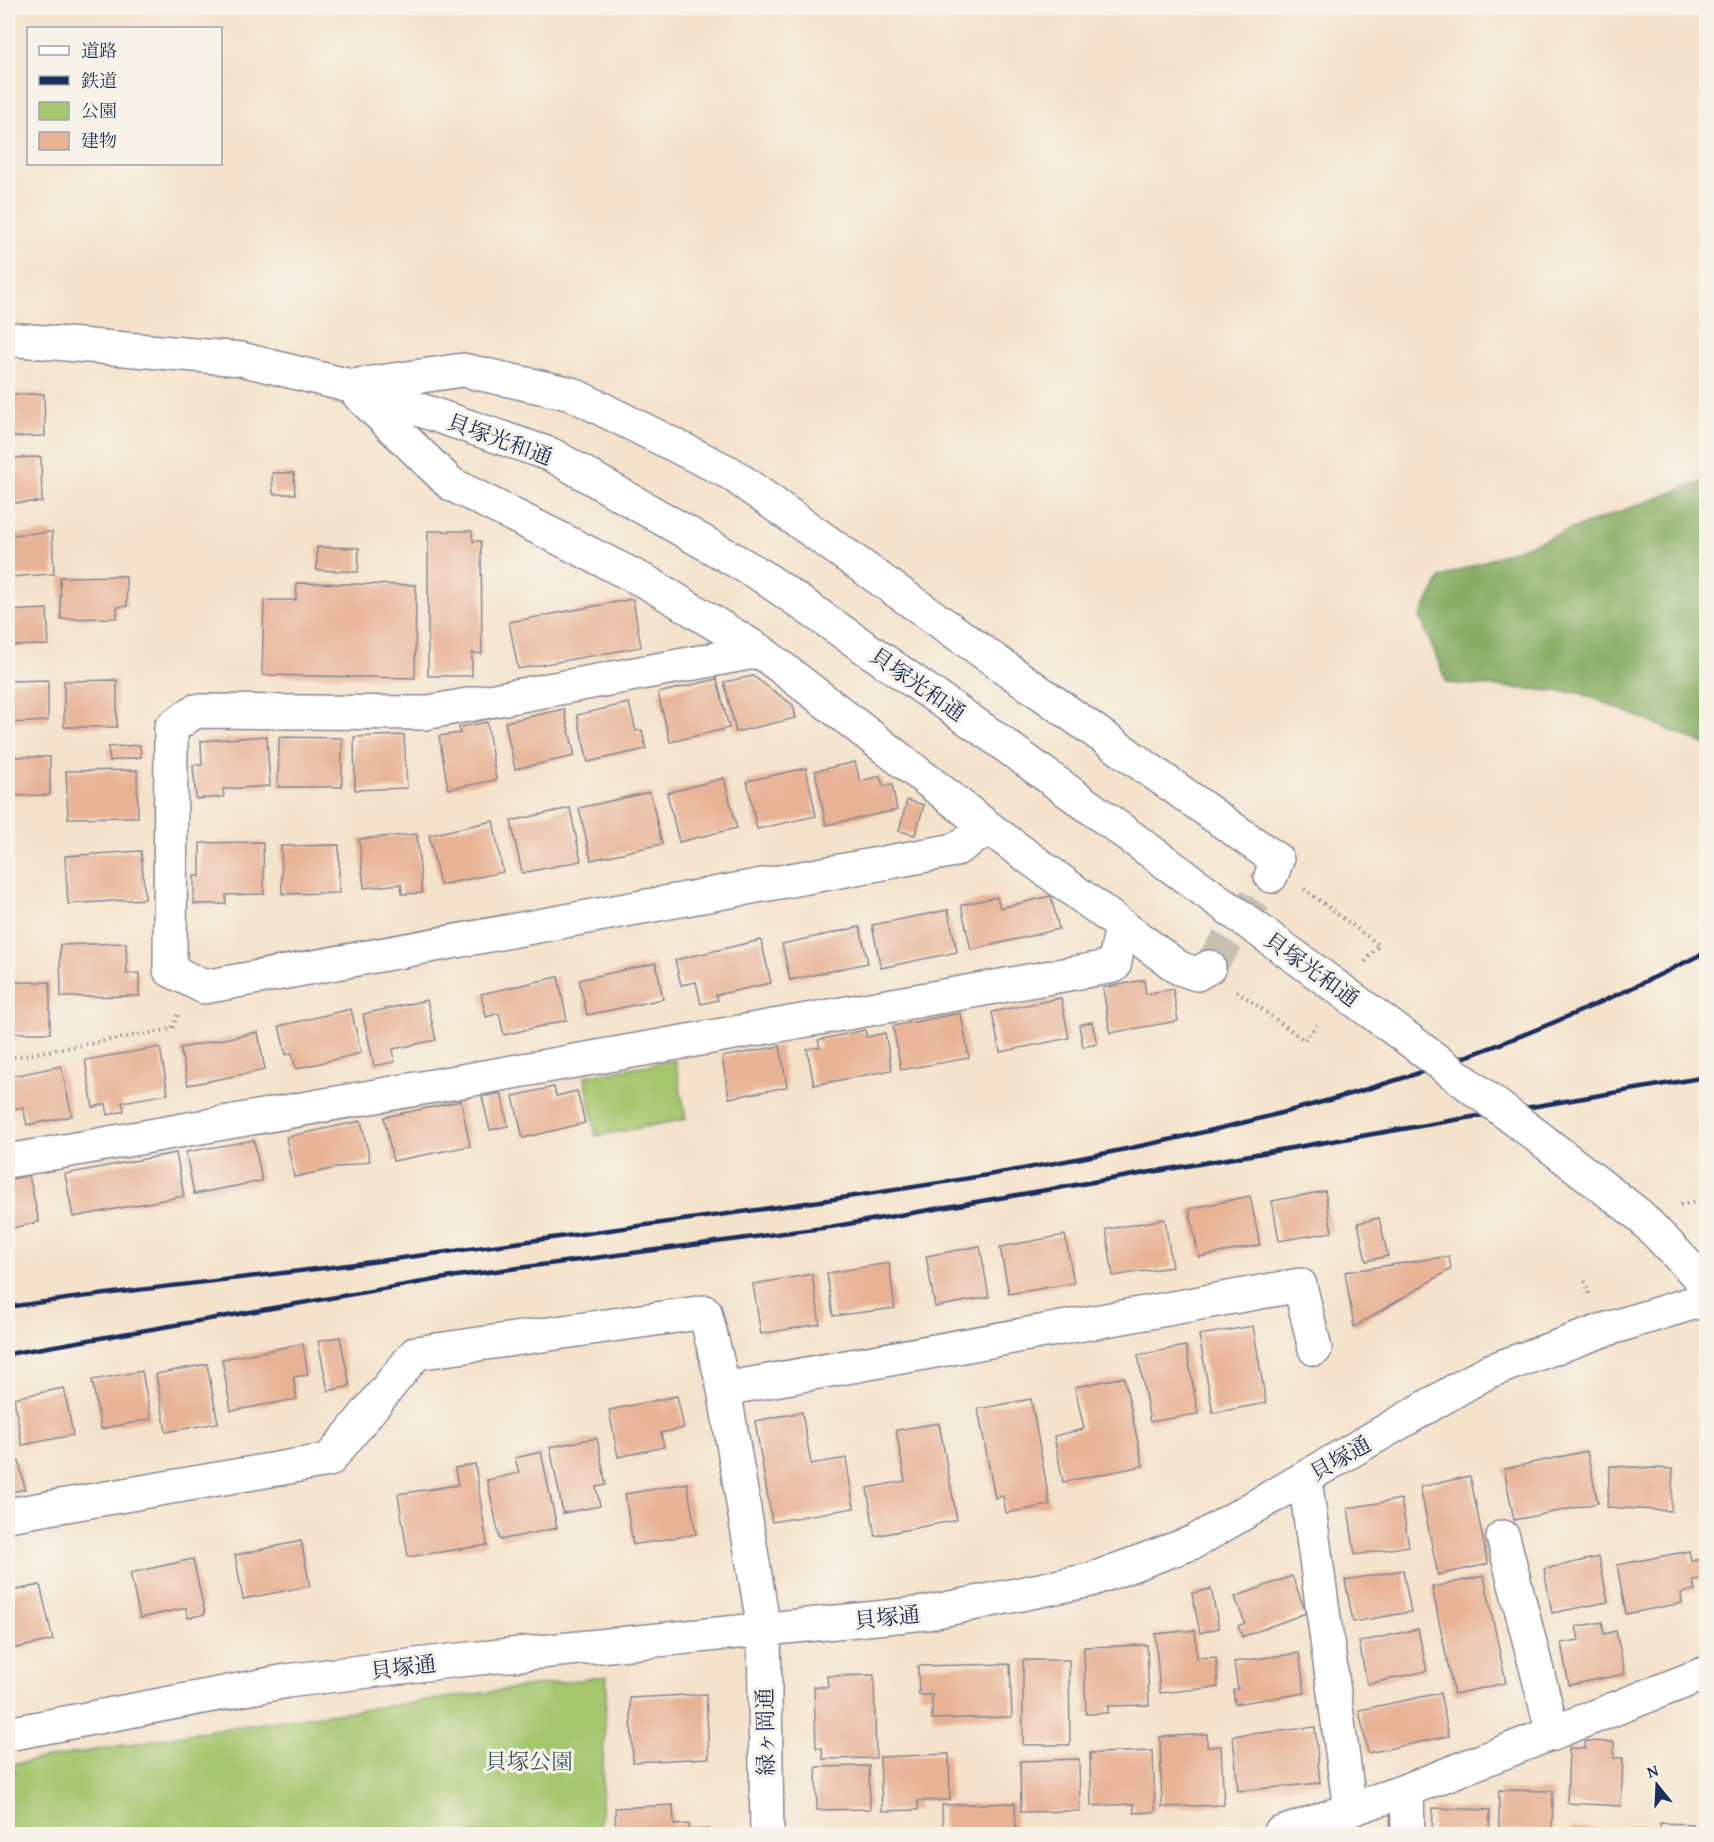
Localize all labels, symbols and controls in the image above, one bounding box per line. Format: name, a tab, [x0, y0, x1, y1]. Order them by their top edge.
legend	[27, 27, 222, 165]
text: 道路	[81, 37, 117, 64]
text: 鉄道	[81, 67, 117, 94]
text: 公園	[81, 97, 117, 124]
text: 建物	[81, 127, 117, 154]
street label: 貝塚光和通	[443, 405, 557, 473]
street label: 貝塚光和通	[864, 639, 972, 729]
street label: 貝塚光和通	[1258, 924, 1366, 1014]
street label: 貝塚通	[1303, 1428, 1377, 1488]
street label: 貝塚通	[853, 1598, 921, 1636]
street label: 貝塚通	[368, 1647, 438, 1687]
street label: 緑ヶ岡通	[748, 1688, 782, 1776]
park label: 貝塚公園	[485, 1745, 573, 1777]
north arrow	[1627, 1755, 1687, 1815]
text: N	[1644, 1758, 1661, 1784]

